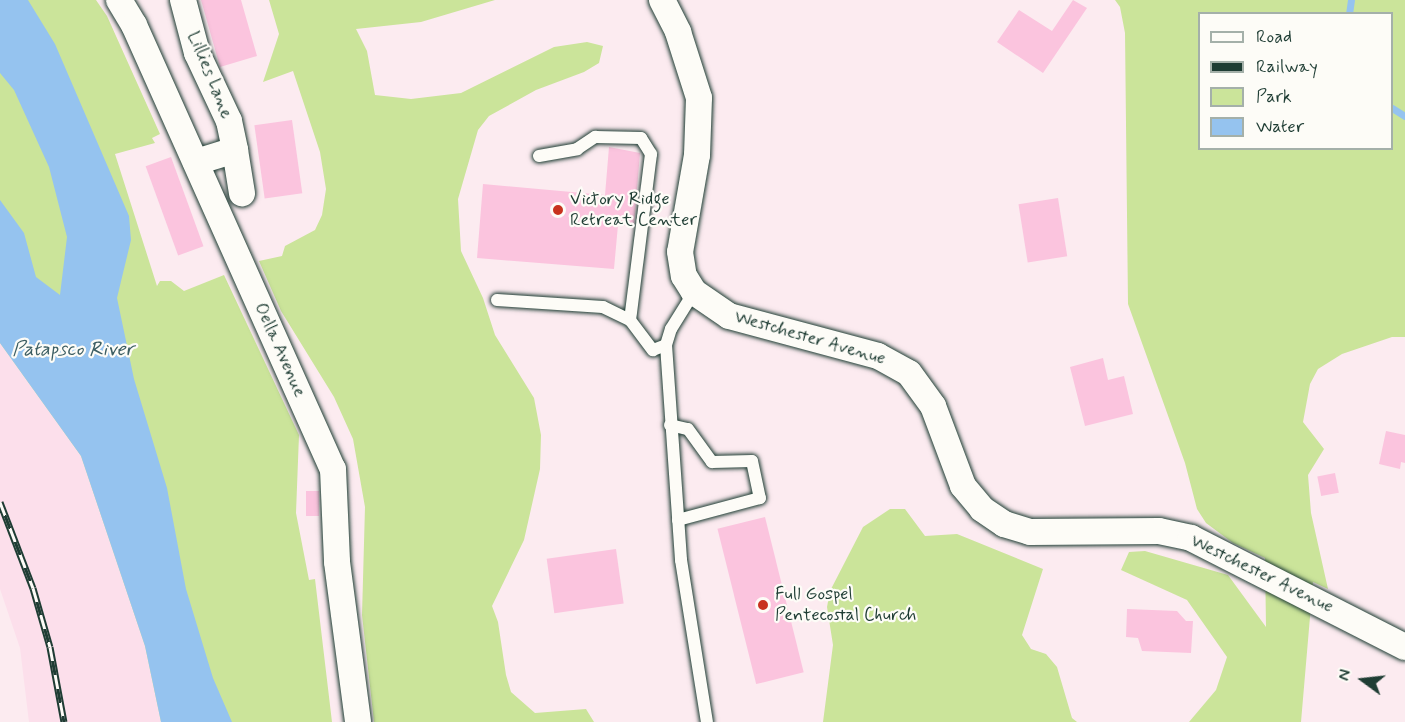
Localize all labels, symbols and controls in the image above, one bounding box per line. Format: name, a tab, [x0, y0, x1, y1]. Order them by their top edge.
legend	[1198, 12, 1393, 150]
text: Road	[1256, 25, 1292, 49]
street label: Lillies Lane	[183, 29, 237, 121]
text: Railway	[1256, 55, 1318, 79]
text: Park	[1256, 85, 1292, 109]
text: Water	[1256, 115, 1304, 139]
place label: Victory Ridge Retreat Center	[570, 189, 694, 232]
marker: Victory Ridge Retreat Center	[551, 203, 565, 217]
street label: Oella Avenue	[250, 299, 310, 401]
street label: Westchester Avenue	[733, 306, 887, 370]
water label: Patapsco River	[13, 337, 133, 361]
street label: Westchester Avenue	[1188, 531, 1336, 617]
place label: Full Gospel Pentecostal Church	[775, 584, 921, 626]
marker: Full Gospel Pentecostal Church	[756, 598, 770, 612]
north arrow	[1333, 650, 1393, 710]
text: N	[1334, 667, 1357, 683]

